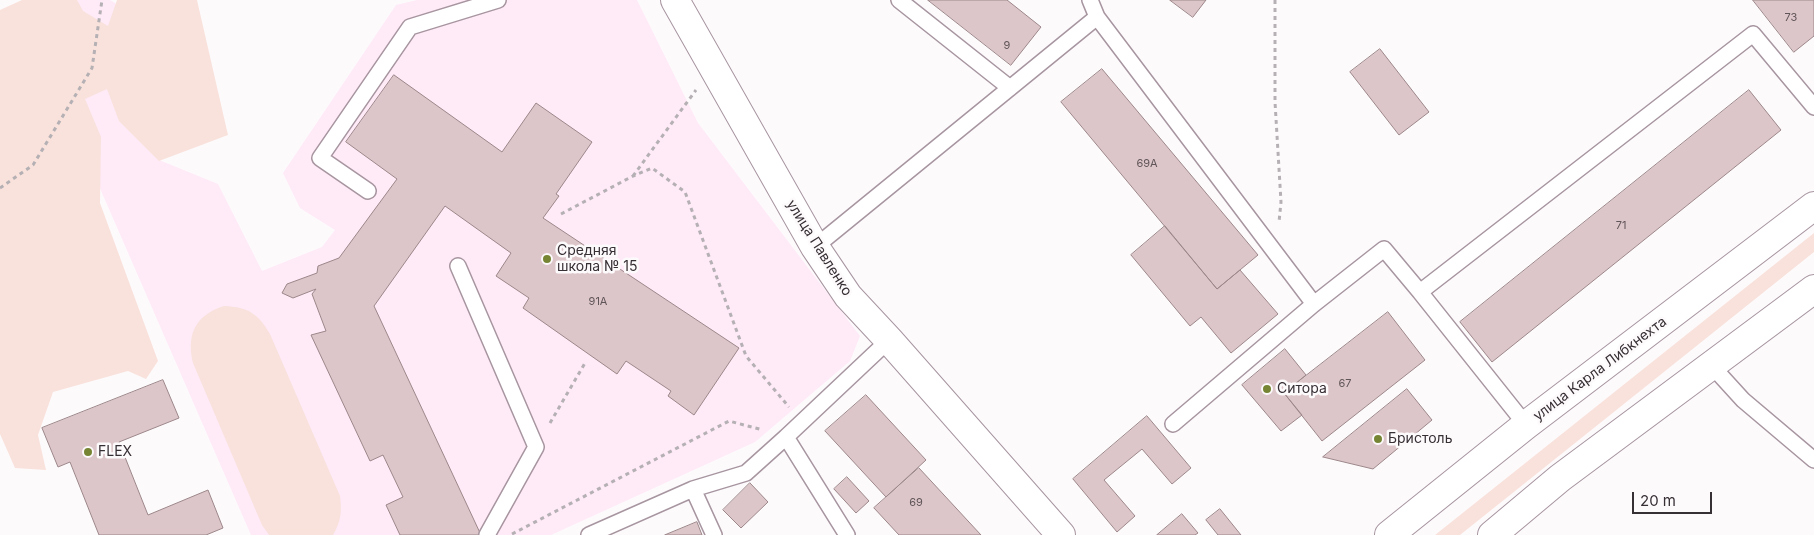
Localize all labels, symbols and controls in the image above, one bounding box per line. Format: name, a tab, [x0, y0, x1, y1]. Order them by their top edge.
house number: 73	[1785, 11, 1797, 25]
house number: 9	[1004, 39, 1010, 53]
house number: 69А	[1136, 157, 1158, 171]
street label: улица Павленко	[783, 197, 855, 299]
house number: 71	[1616, 219, 1626, 233]
place label: Средняя школа № 15	[557, 243, 637, 276]
marker: Средняя школа № 15	[541, 253, 553, 265]
house number: 91А	[589, 295, 607, 309]
street label: улица Карла Либкнехта	[1530, 313, 1670, 425]
house number: 67	[1338, 377, 1352, 391]
place label: Ситора	[1277, 381, 1327, 397]
marker: Ситора	[1261, 383, 1273, 395]
place label: Бристоль	[1388, 431, 1452, 447]
marker: Бристоль	[1372, 433, 1384, 445]
place label: FLEX	[98, 444, 132, 460]
marker: FLEX	[82, 446, 94, 458]
scale bar	[1634, 482, 1714, 514]
text: 20 m	[1640, 491, 1676, 510]
house number: 69	[909, 496, 923, 510]

